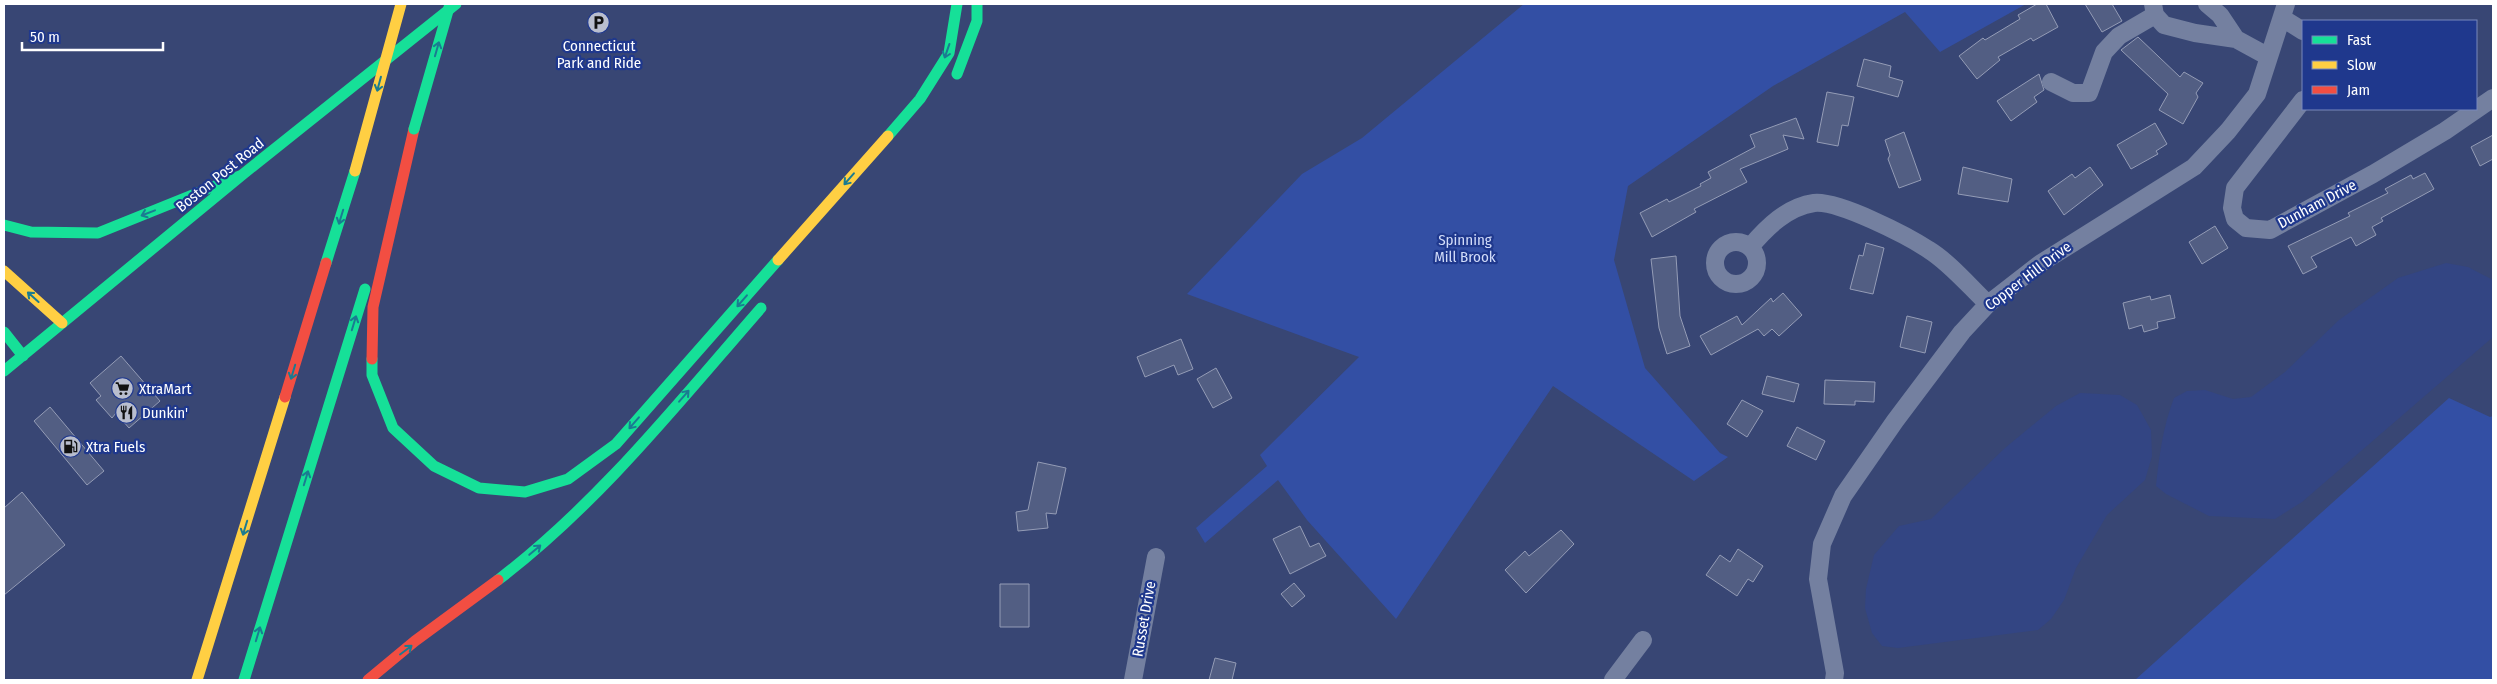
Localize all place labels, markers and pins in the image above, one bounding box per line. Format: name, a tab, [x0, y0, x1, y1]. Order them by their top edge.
parking icon: Connecticut Park and Ride	[587, 11, 611, 35]
place label: Connecticut Park and Ride	[557, 37, 641, 72]
supermarket icon: XtraMart	[111, 377, 135, 401]
place label: XtraMart	[139, 380, 191, 398]
restaurant icon: Dunkin'	[114, 401, 138, 425]
place label: Dunkin'	[142, 404, 188, 422]
fuel station icon: Xtra Fuels	[58, 435, 82, 459]
place label: Xtra Fuels	[86, 438, 145, 456]

